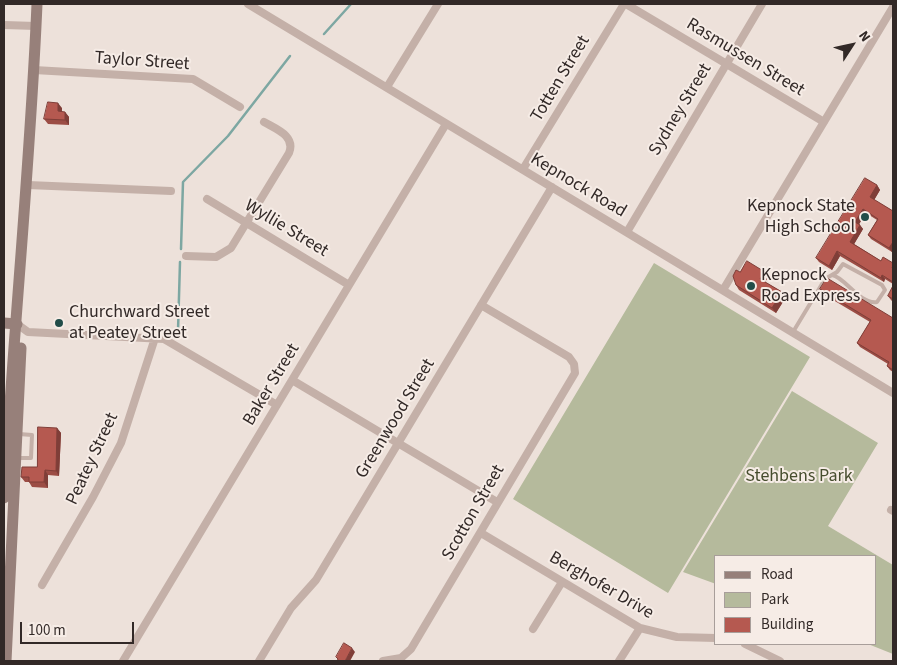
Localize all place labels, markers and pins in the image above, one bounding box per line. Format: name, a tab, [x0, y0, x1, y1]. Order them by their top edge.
place label: Kepnock State High School	[747, 196, 855, 238]
marker: Kepnock State High School	[859, 211, 871, 223]
place label: Kepnock Road Express	[761, 265, 860, 308]
marker: Kepnock Road Express	[745, 280, 757, 292]
place label: Churchward Street at Peatey Street	[69, 302, 210, 344]
marker: Churchward Street at Peatey Street	[53, 317, 65, 329]

